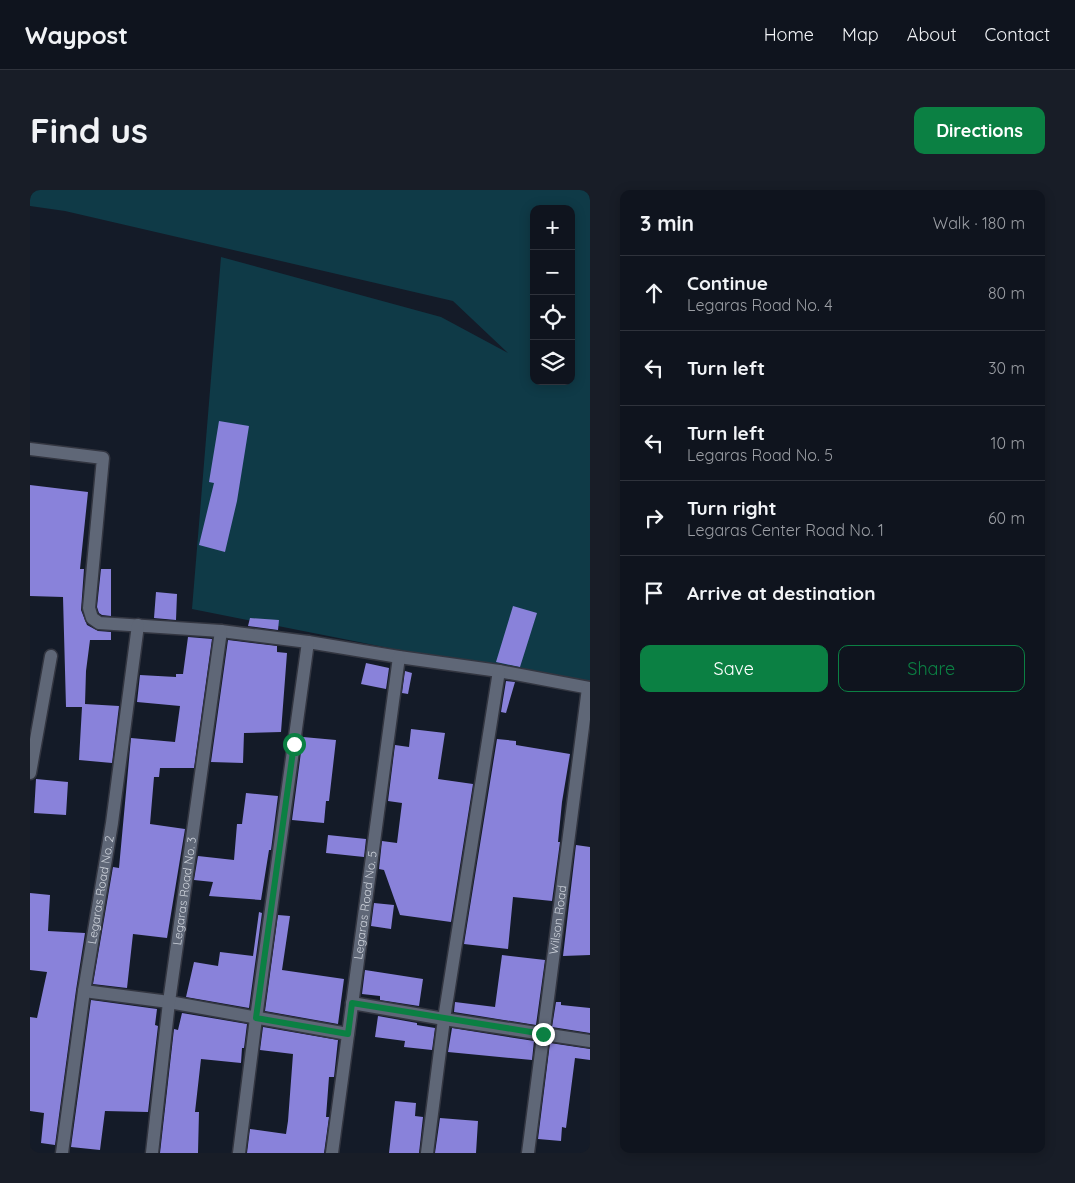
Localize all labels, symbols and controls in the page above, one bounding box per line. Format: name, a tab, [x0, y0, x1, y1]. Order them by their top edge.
text: Waypost	[25, 20, 128, 50]
text: Home	[764, 23, 814, 46]
text: Map	[842, 23, 879, 46]
text: About	[907, 23, 957, 46]
text: Contact	[985, 23, 1050, 46]
button: Directions	[914, 107, 1045, 154]
text: Find us	[30, 108, 148, 152]
map controls	[530, 205, 575, 385]
button: +	[530, 205, 575, 250]
text: 3 min	[640, 210, 694, 236]
text: Walk · 180 m	[933, 213, 1025, 233]
button: −	[530, 250, 575, 295]
text: Continue	[687, 271, 768, 295]
icon: ahead	[640, 279, 668, 307]
text: 80 m	[988, 283, 1025, 303]
button: locate	[530, 295, 575, 340]
text: Legaras Road No. 4	[687, 295, 833, 315]
button: layers	[530, 340, 575, 385]
icon: left	[640, 354, 668, 382]
text: Turn left	[687, 356, 765, 380]
text: 30 m	[988, 358, 1025, 378]
text: Turn left	[687, 421, 765, 445]
icon: left	[640, 429, 668, 457]
text: 10 m	[991, 433, 1025, 453]
text: Legaras Road No. 5	[687, 445, 833, 465]
text: Turn right	[687, 496, 776, 520]
icon: right	[640, 504, 668, 532]
text: 60 m	[988, 508, 1025, 528]
text: Legaras Center Road No. 1	[687, 520, 884, 540]
icon: arrive	[640, 579, 668, 607]
text: Arrive at destination	[687, 581, 876, 605]
button: Save	[640, 645, 828, 692]
button: Share	[838, 645, 1025, 692]
route start	[283, 733, 306, 756]
street label: Legaras Road No. 2	[84, 834, 117, 945]
street label: Legaras Road No. 3	[169, 836, 199, 946]
street label: Legaras Road No. 5	[350, 850, 380, 961]
street label: Wilson Road	[546, 884, 569, 955]
route end	[532, 1023, 555, 1046]

